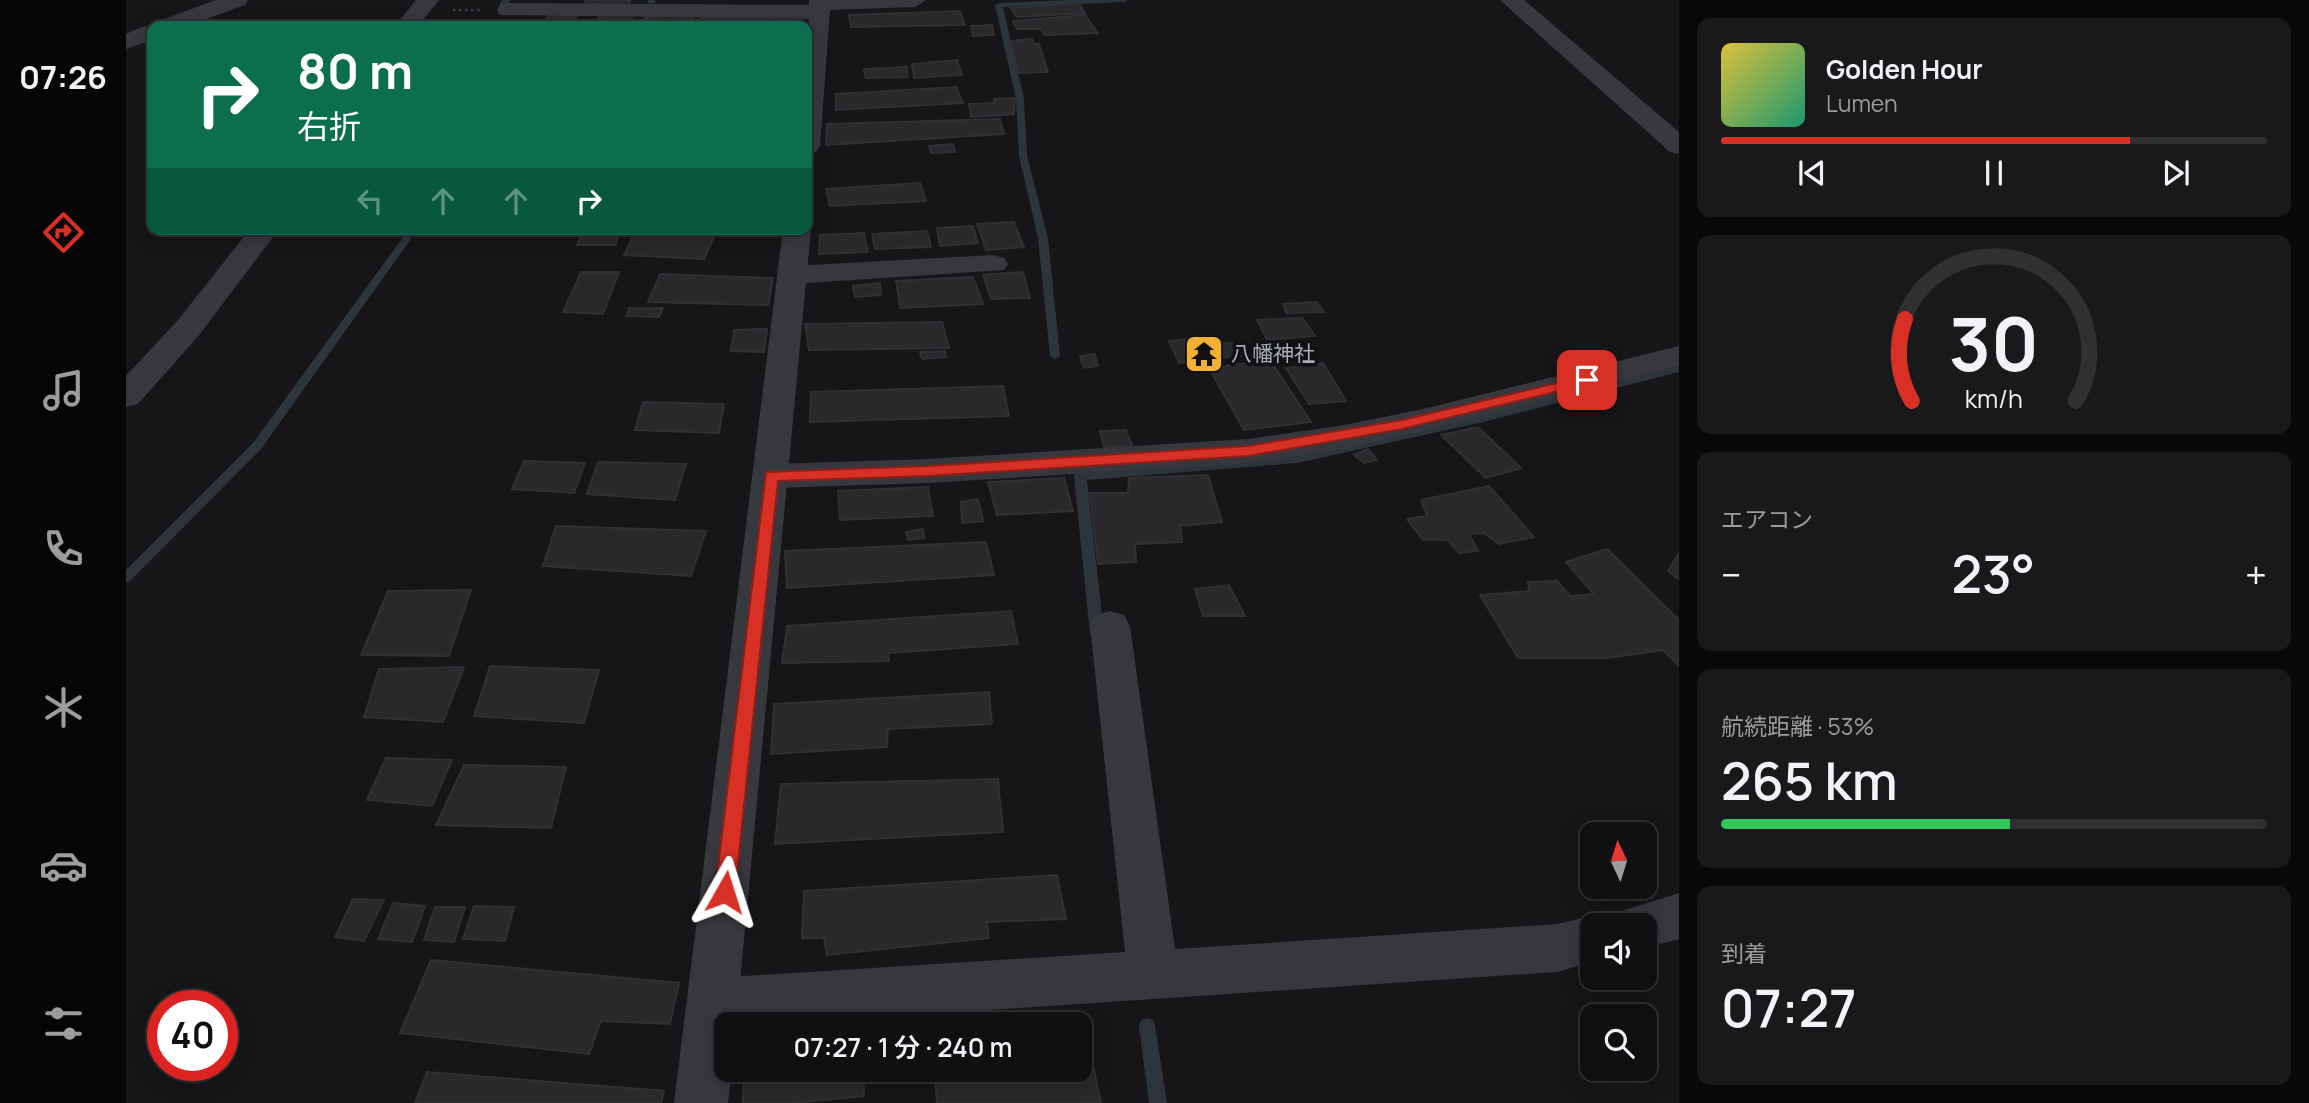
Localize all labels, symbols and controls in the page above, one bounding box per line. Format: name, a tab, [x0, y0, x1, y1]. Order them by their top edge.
text: 80 m	[297, 37, 413, 104]
icon: right	[182, 49, 273, 140]
text: Golden Hour	[1826, 51, 1983, 87]
text: 07:26	[19, 55, 107, 99]
text: Lumen	[1826, 87, 1898, 119]
text: 右折	[297, 104, 361, 148]
icon: previous	[1793, 154, 1831, 192]
icon: pause	[1975, 154, 2013, 192]
icon: next	[2157, 154, 2195, 192]
icon: left	[351, 182, 389, 220]
icon: ahead	[424, 182, 462, 220]
icon: ahead	[497, 182, 535, 220]
icon: right	[570, 182, 608, 220]
icon: directions	[39, 208, 88, 257]
text: 30	[1949, 293, 2039, 393]
temple icon: 八幡神社	[1183, 333, 1225, 375]
place label: 八幡神社	[1231, 339, 1315, 367]
pin	[1557, 350, 1617, 410]
icon: arrive	[1568, 361, 1606, 399]
icon: music	[39, 366, 88, 415]
text: km/h	[1965, 380, 2023, 415]
text: エアコン	[1721, 503, 1813, 535]
icon: phone	[39, 524, 88, 573]
text: 23°	[1951, 538, 2035, 609]
text: −	[1721, 548, 1742, 600]
text: +	[2245, 548, 2267, 600]
icon: climate	[39, 683, 88, 732]
text: 航続距離 · 53%	[1721, 710, 1874, 742]
text: 265 km	[1721, 745, 1898, 816]
north arrow	[1580, 822, 1657, 900]
map controls	[1580, 822, 1657, 1081]
icon: car	[39, 841, 88, 890]
position arrow	[688, 855, 762, 929]
button: sound	[1580, 913, 1657, 990]
text: 到着	[1721, 937, 1767, 969]
text: 07:27	[1721, 972, 1856, 1043]
speed limit sign: 40	[147, 990, 238, 1081]
icon: filters	[39, 999, 88, 1048]
button: search	[1580, 1004, 1657, 1081]
text: 07:27 · 1 分 · 240 m	[793, 1029, 1013, 1065]

